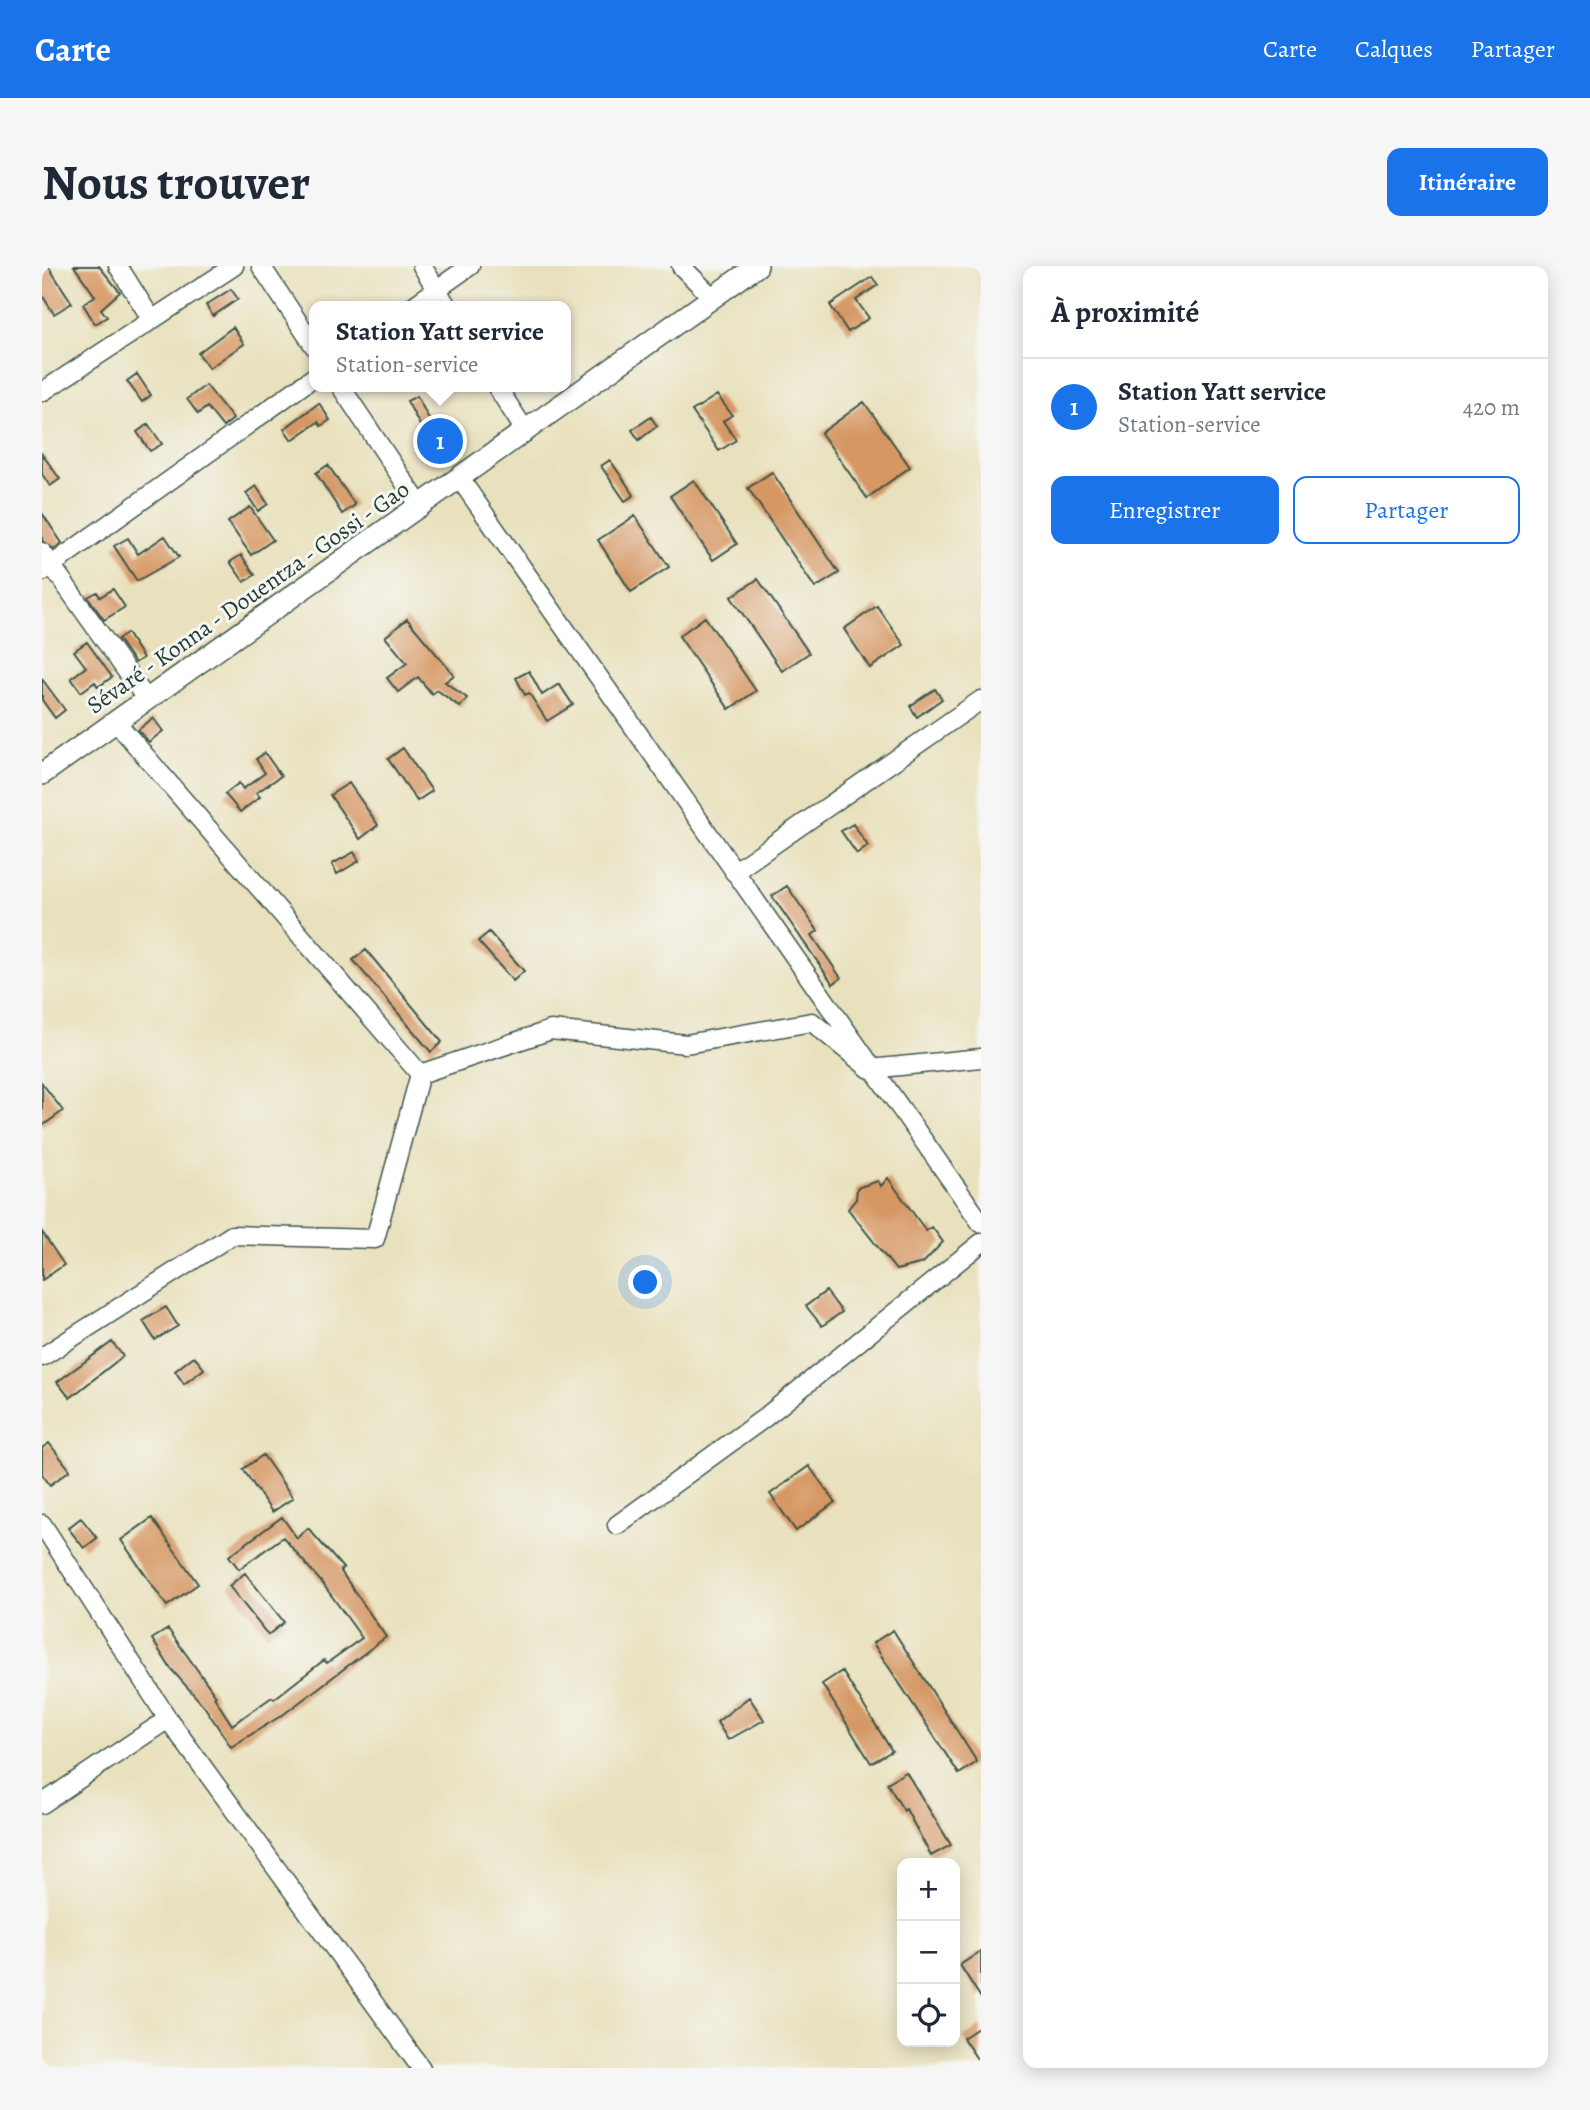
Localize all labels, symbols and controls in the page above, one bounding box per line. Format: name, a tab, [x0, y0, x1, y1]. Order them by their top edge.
text: Carte	[35, 27, 111, 72]
text: Carte	[1263, 33, 1317, 65]
text: Calques	[1355, 33, 1433, 65]
text: Partager	[1471, 33, 1555, 65]
button: Itinéraire	[1387, 148, 1548, 216]
text: Nous trouver	[42, 149, 310, 216]
text: À proximité	[1051, 292, 1199, 332]
popup	[309, 301, 571, 392]
text: Station Yatt service	[336, 314, 544, 349]
text: Station-service	[336, 349, 478, 380]
text: Station Yatt service	[1118, 374, 1326, 409]
text: 1	[1070, 392, 1078, 423]
text: 420 m	[1463, 392, 1520, 423]
text: Station-service	[1118, 409, 1261, 440]
pin: 1	[417, 415, 463, 467]
street label: Sévaré - Konna - Douentza - Gossi - Gao	[80, 473, 416, 721]
button: Enregistrer	[1051, 476, 1279, 544]
button: Partager	[1293, 476, 1520, 544]
your location	[628, 1265, 662, 1299]
map controls	[897, 1858, 960, 2047]
button: +	[897, 1858, 960, 1921]
button: −	[897, 1921, 960, 1984]
button: locate	[897, 1984, 960, 2047]

